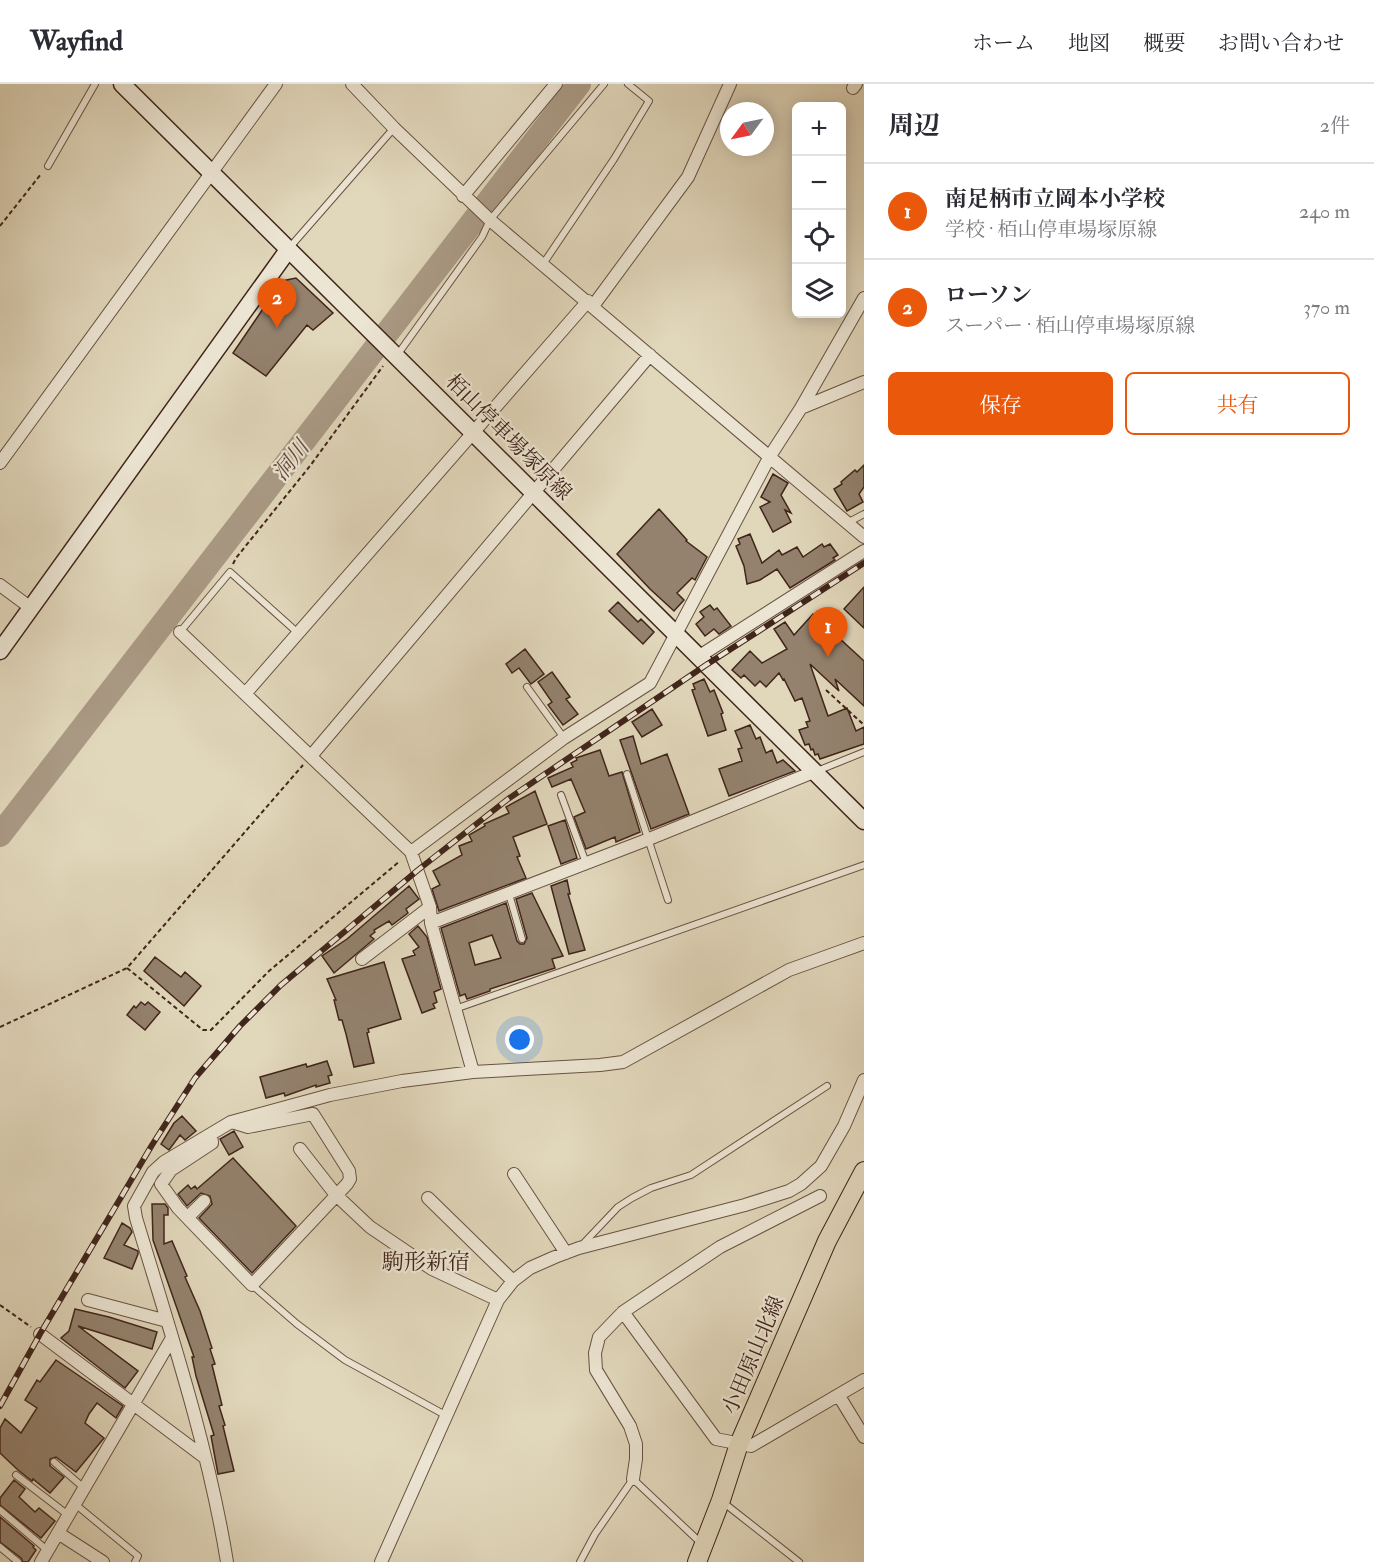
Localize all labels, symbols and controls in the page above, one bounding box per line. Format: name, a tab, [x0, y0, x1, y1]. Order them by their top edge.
text: Wayfind	[30, 24, 123, 59]
text: ホーム	[972, 30, 1035, 57]
text: 地図	[1068, 30, 1110, 57]
text: 概要	[1143, 30, 1185, 57]
text: お問い合わせ	[1218, 30, 1344, 57]
north arrow	[720, 102, 774, 156]
map controls	[792, 102, 846, 318]
button: +	[792, 102, 846, 156]
text: 周辺	[888, 110, 940, 142]
text: 2件	[1320, 113, 1350, 138]
button: −	[792, 156, 846, 210]
text: 南足柄市立岡本小学校	[945, 185, 1165, 213]
text: 1	[904, 199, 911, 224]
text: 240 m	[1299, 199, 1350, 224]
button: locate	[792, 210, 846, 264]
text: 学校 · 栢山停車場塚原線	[945, 217, 1157, 242]
button: layers	[792, 264, 846, 318]
pin: 2	[258, 278, 296, 328]
text: ローソン	[945, 281, 1032, 309]
text: 2	[902, 295, 913, 320]
text: 370 m	[1303, 295, 1350, 320]
text: スーパー · 栢山停車場塚原線	[945, 313, 1195, 338]
street label: 栢山停車場塚原線	[440, 368, 578, 506]
button: 保存	[888, 372, 1113, 435]
button: 共有	[1125, 372, 1350, 435]
water label: 洞川	[266, 433, 317, 487]
pin: 1	[808, 608, 848, 657]
your location	[505, 1025, 534, 1054]
district label: 駒形新宿	[382, 1248, 470, 1276]
street label: 小田原山北線	[716, 1292, 791, 1418]

